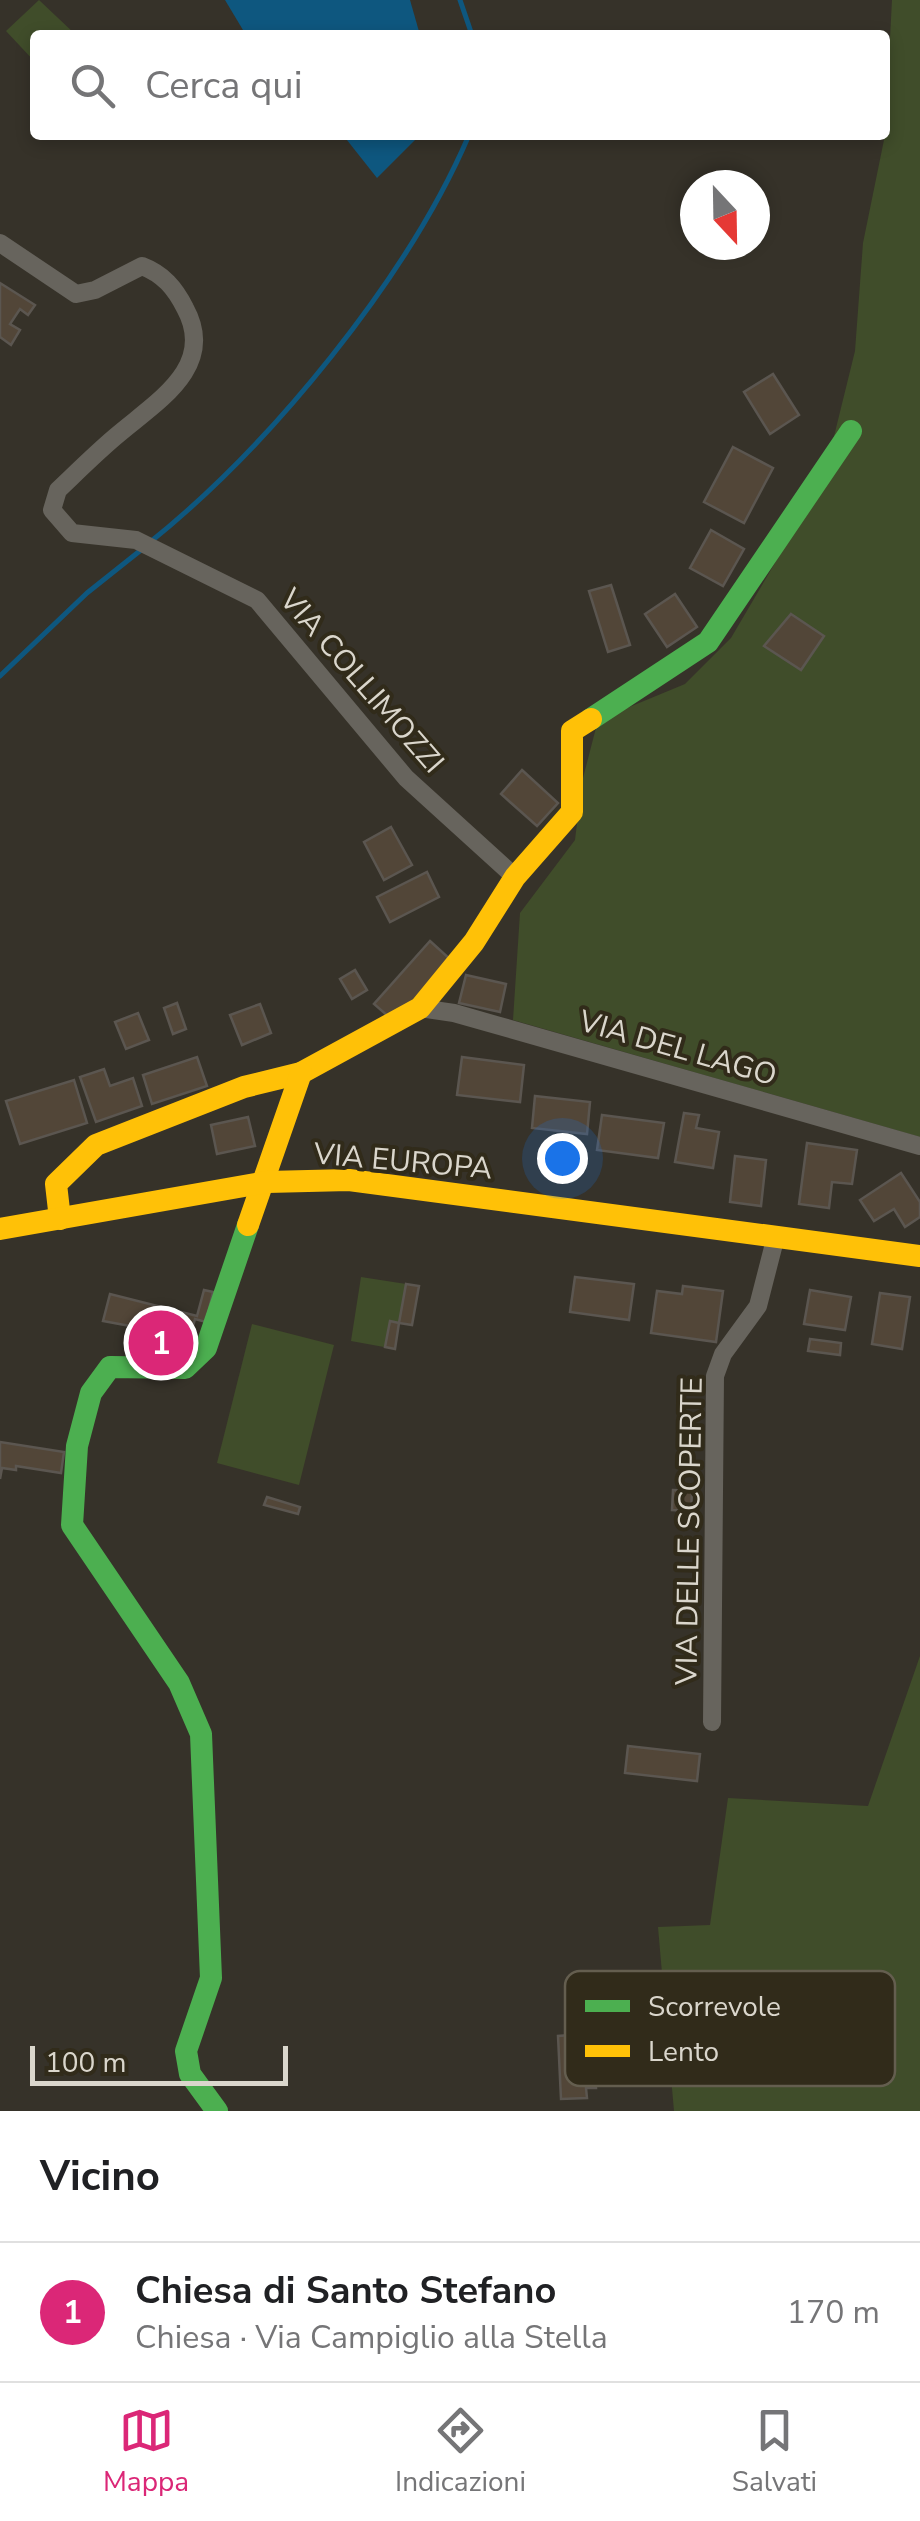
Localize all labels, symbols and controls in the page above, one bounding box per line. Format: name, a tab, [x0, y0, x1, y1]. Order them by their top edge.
search box	[30, 30, 890, 140]
icon: search	[65, 58, 120, 113]
text: Cerca qui	[145, 60, 302, 111]
north arrow	[680, 170, 770, 260]
street label: VIA COLLIMOZZI	[269, 580, 453, 782]
street label: VIA DEL LAGO	[573, 1000, 781, 1096]
street label: VIA EUROPA	[311, 1133, 494, 1190]
your location	[537, 1133, 588, 1184]
pin: 1	[128, 1306, 194, 1380]
street label: VIA DELLE SCOPERTE	[666, 1377, 713, 1686]
legend	[565, 1971, 895, 2086]
text: Scorrevole	[648, 1988, 781, 2026]
text: Lento	[648, 2033, 719, 2071]
scale bar	[30, 2041, 288, 2086]
text: 100 m	[45, 2044, 127, 2082]
text: Vicino	[40, 2148, 160, 2205]
text: Chiesa di Santo Stefano	[135, 2265, 556, 2316]
text: 1	[63, 2291, 82, 2334]
text: 170 m	[787, 2291, 880, 2334]
text: Chiesa · Via Campiglio alla Stella	[135, 2316, 608, 2359]
tab: Mappa	[103, 2403, 189, 2501]
tab: Indicazioni	[395, 2403, 526, 2501]
tab: Salvati	[732, 2403, 817, 2501]

